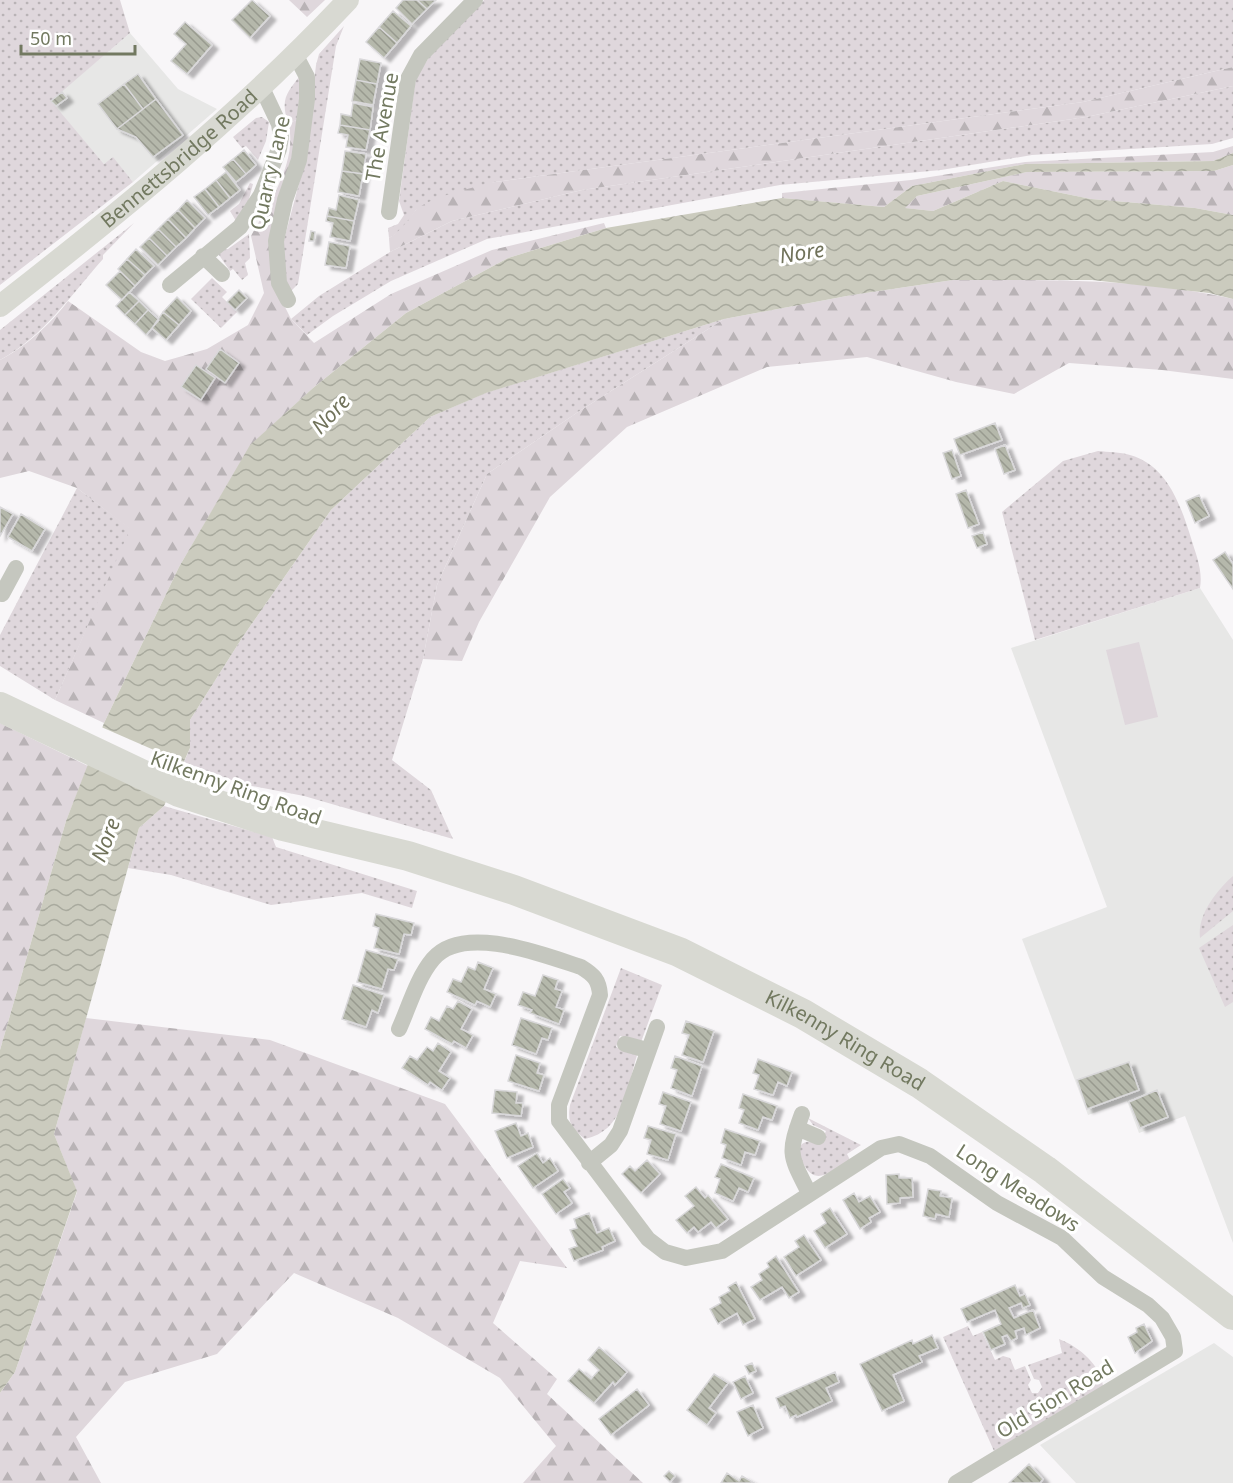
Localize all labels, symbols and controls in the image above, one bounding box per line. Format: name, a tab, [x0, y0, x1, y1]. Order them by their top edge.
scale bar	[21, 18, 135, 56]
text: 50 m	[30, 26, 72, 50]
street label: The Avenue	[359, 70, 404, 184]
street label: Bennettsbridge Road	[95, 83, 263, 234]
street label: Quarry Lane	[243, 113, 296, 233]
water label: Nore	[777, 235, 826, 269]
water label: Nore	[305, 387, 356, 439]
street label: Kilkenny Ring Road	[147, 744, 326, 831]
water label: Nore	[84, 814, 126, 866]
street label: Kilkenny Ring Road	[761, 983, 930, 1097]
street label: Long Meadows	[951, 1137, 1085, 1238]
street label: Old Sion Road	[991, 1353, 1118, 1444]

